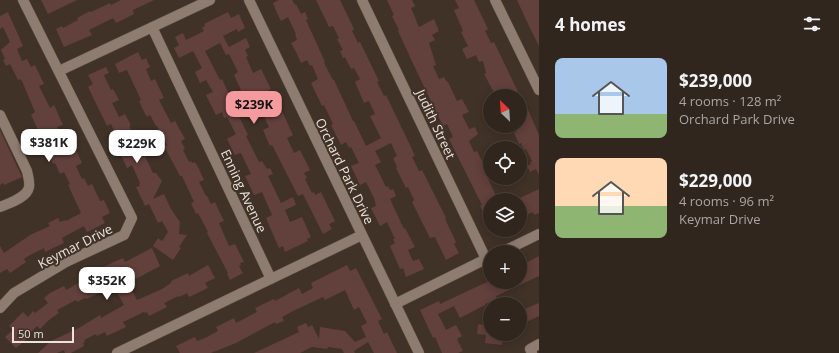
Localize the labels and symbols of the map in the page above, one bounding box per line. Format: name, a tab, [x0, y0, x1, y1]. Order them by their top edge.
street label: Judith Street	[411, 84, 460, 162]
north arrow	[483, 89, 527, 133]
pin: $239K	[226, 91, 282, 125]
street label: Orchard Park Drive	[312, 115, 378, 227]
pin: $381K	[21, 129, 77, 163]
pin: $229K	[109, 130, 165, 164]
street label: Enning Avenue	[217, 146, 271, 236]
street label: Keymar Drive	[35, 219, 115, 273]
pin: $352K	[79, 267, 135, 301]
scale bar	[12, 325, 74, 344]

